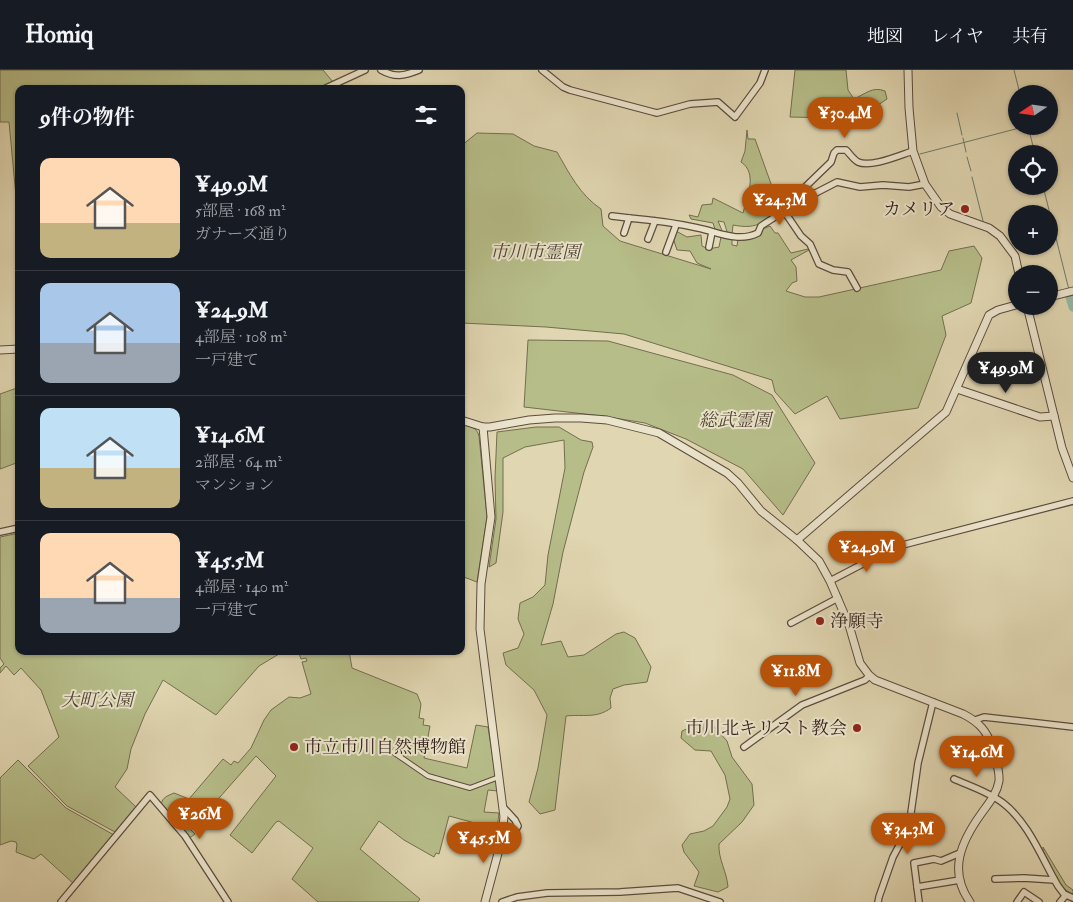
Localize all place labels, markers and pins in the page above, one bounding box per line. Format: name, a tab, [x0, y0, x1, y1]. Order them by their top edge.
pin: ¥30.4M	[804, 97, 886, 139]
pin: ¥24.3M	[739, 184, 821, 226]
place label: カメリア	[883, 198, 955, 221]
marker: カメリア	[959, 203, 971, 215]
pin: ¥49.9M	[965, 352, 1047, 394]
pin: ¥24.9M	[826, 530, 908, 573]
place label: 浄願寺	[830, 610, 884, 633]
marker: 浄願寺	[814, 615, 826, 627]
pin: ¥11.8M	[755, 654, 837, 697]
place label: 市川北キリスト教会	[685, 717, 847, 740]
marker: 市川北キリスト教会	[851, 722, 863, 734]
place label: 市立市川自然博物館	[304, 736, 466, 759]
pin: ¥14.6M	[936, 736, 1018, 778]
marker: 市立市川自然博物館	[288, 741, 300, 753]
pin: ¥26M	[170, 798, 230, 840]
pin: ¥34.3M	[867, 812, 949, 855]
pin: ¥45.5M	[443, 822, 525, 864]

